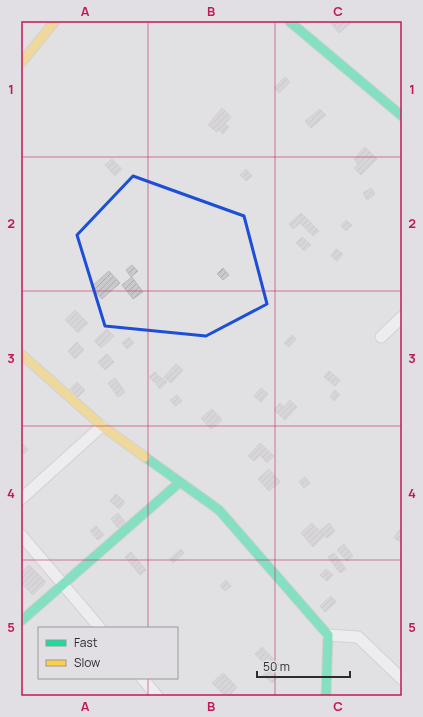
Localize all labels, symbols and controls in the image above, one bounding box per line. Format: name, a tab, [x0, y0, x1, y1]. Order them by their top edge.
text: A	[81, 2, 90, 20]
text: B	[207, 2, 215, 20]
text: C	[333, 2, 343, 20]
text: 1	[8, 80, 14, 98]
text: 1	[409, 80, 415, 98]
text: 2	[7, 214, 15, 232]
text: 2	[408, 214, 416, 232]
text: 3	[7, 349, 15, 367]
text: 3	[408, 349, 416, 367]
text: 4	[7, 484, 15, 502]
text: 4	[408, 484, 416, 502]
text: 5	[7, 618, 15, 636]
text: 5	[408, 618, 416, 636]
legend	[38, 627, 178, 679]
text: Fast	[74, 634, 98, 651]
scale bar	[257, 653, 350, 679]
text: Slow	[74, 654, 100, 671]
text: 50 m	[263, 658, 290, 675]
text: A	[81, 697, 90, 715]
text: B	[207, 697, 215, 715]
text: C	[333, 697, 343, 715]

